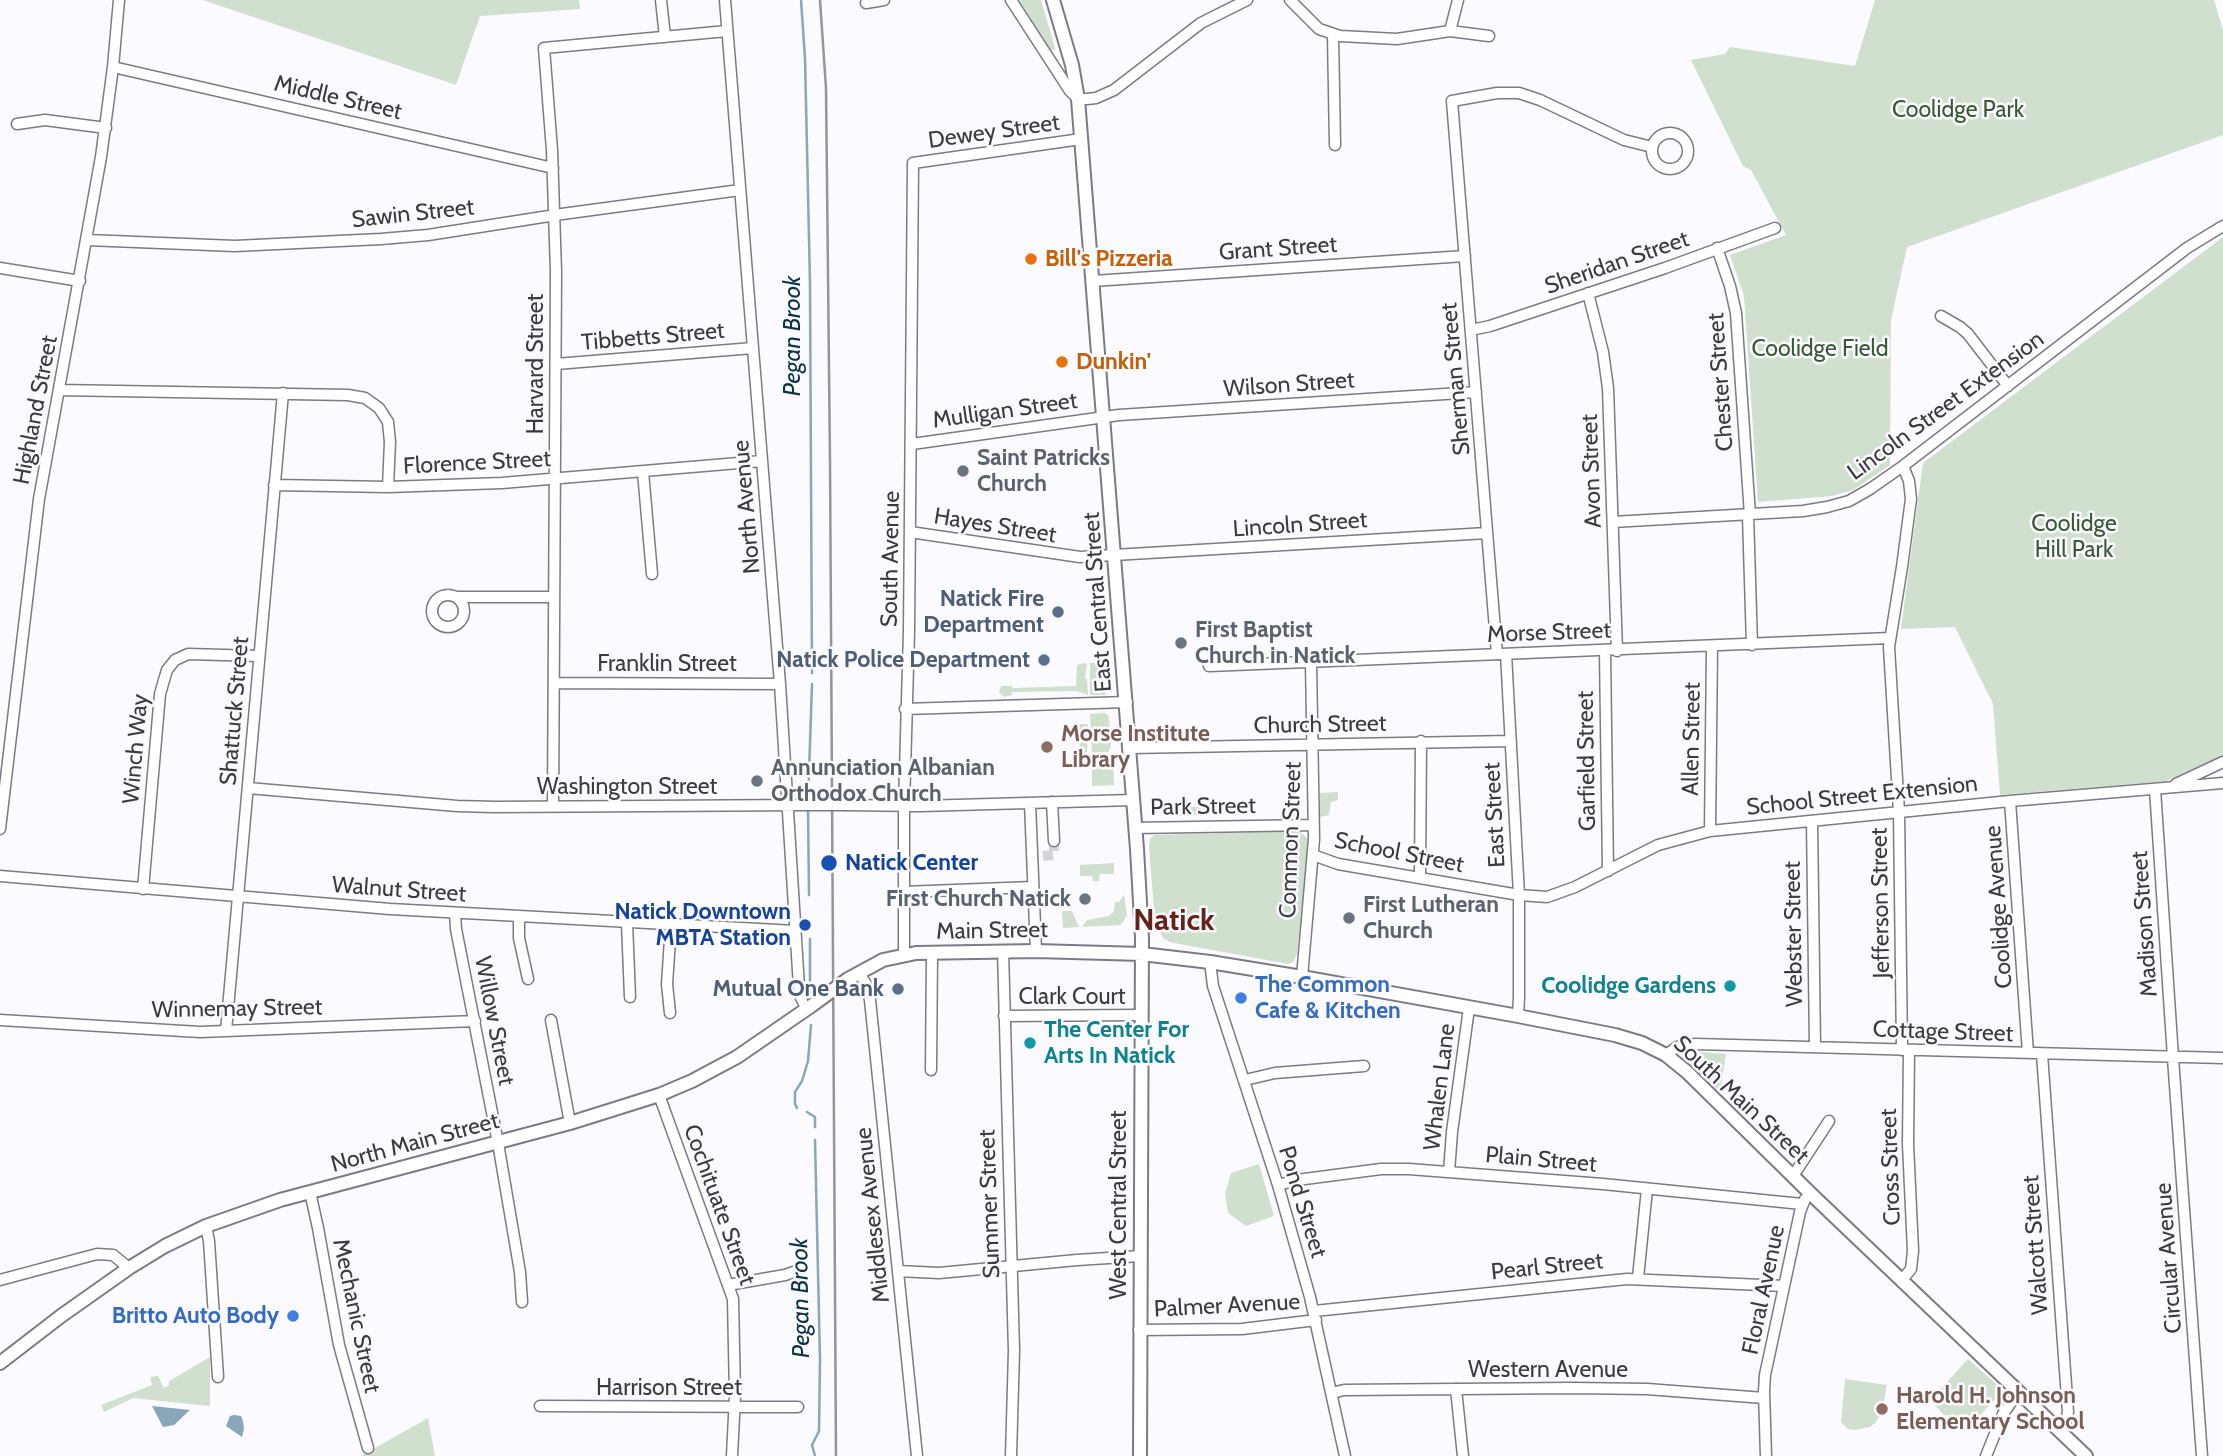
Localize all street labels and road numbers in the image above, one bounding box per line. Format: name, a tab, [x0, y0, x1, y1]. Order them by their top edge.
street label: Middle Street	[271, 70, 405, 126]
street label: Dewey Street	[926, 109, 1062, 155]
street label: Sawin Street	[350, 194, 476, 234]
street label: Sheridan Street	[1541, 225, 1693, 301]
street label: Grant Street	[1218, 231, 1338, 267]
street label: Harvard Street	[522, 294, 550, 434]
street label: Sherman Street	[1436, 302, 1476, 456]
street label: Chester Street	[1702, 312, 1740, 452]
street label: Tibbetts Street	[580, 317, 726, 357]
street label: Lincoln Street Extension	[1843, 326, 2049, 486]
street label: Highland Street	[8, 333, 64, 487]
street label: Wilson Street	[1223, 367, 1355, 403]
street label: Mulligan Street	[931, 387, 1079, 435]
street label: Avon Street	[1576, 413, 1608, 529]
street label: North Avenue	[727, 439, 767, 575]
street label: Florence Street	[402, 445, 552, 481]
street label: South Avenue	[876, 491, 906, 627]
street label: Hayes Street	[932, 503, 1058, 549]
street label: Lincoln Street	[1232, 507, 1368, 543]
street label: East Central Street	[1078, 511, 1118, 693]
street label: Morse Street	[1487, 617, 1611, 649]
street label: Shattuck Street	[215, 636, 255, 786]
street label: Franklin Street	[597, 650, 737, 678]
street label: Allen Street	[1677, 682, 1707, 796]
street label: Garfield Street	[1572, 691, 1602, 831]
street label: Winch Way	[117, 693, 155, 805]
street label: Church Street	[1253, 710, 1387, 740]
street label: Common Street	[1274, 761, 1308, 919]
street label: East Street	[1478, 762, 1512, 868]
street label: School Street Extension	[1745, 770, 1979, 822]
street label: Washington Street	[537, 773, 717, 801]
street label: Park Street	[1150, 792, 1256, 822]
street label: Coolidge Avenue	[1980, 824, 2018, 990]
street label: School Street	[1332, 827, 1466, 879]
street label: Jefferson Street	[1866, 827, 1896, 979]
street label: Madison Street	[2126, 850, 2164, 998]
street label: Webster Street	[1779, 861, 1809, 1007]
street label: Walnut Street	[331, 872, 467, 908]
street label: Main Street	[936, 916, 1048, 946]
street label: Willow Street	[468, 954, 520, 1088]
street label: Clark Court	[1019, 983, 1125, 1011]
street label: Winnemay Street	[151, 994, 323, 1024]
street label: Cottage Street	[1872, 1016, 2014, 1048]
street label: Whalen Lane	[1419, 1022, 1461, 1152]
street label: South Main Street	[1668, 1030, 1814, 1170]
street label: North Main Street	[328, 1107, 502, 1179]
street label: Cross Street	[1875, 1108, 1907, 1226]
street label: West Central Street	[1105, 1111, 1133, 1299]
street label: Cochituate Street	[677, 1121, 761, 1289]
street label: Middlesex Avenue	[850, 1126, 896, 1304]
street label: Summer Street	[974, 1129, 1006, 1279]
street label: Plain Street	[1484, 1141, 1598, 1179]
street label: Pond Street	[1272, 1143, 1332, 1261]
street label: Walcott Street	[2017, 1174, 2055, 1316]
street label: Circular Avenue	[2150, 1182, 2188, 1334]
street label: Floral Avenue	[1737, 1223, 1791, 1357]
street label: Mechanic Street	[326, 1237, 386, 1395]
street label: Pearl Street	[1490, 1247, 1604, 1287]
street label: Palmer Avenue	[1153, 1288, 1301, 1324]
street label: Western Avenue	[1468, 1356, 1628, 1384]
street label: Harrison Street	[596, 1374, 742, 1402]

